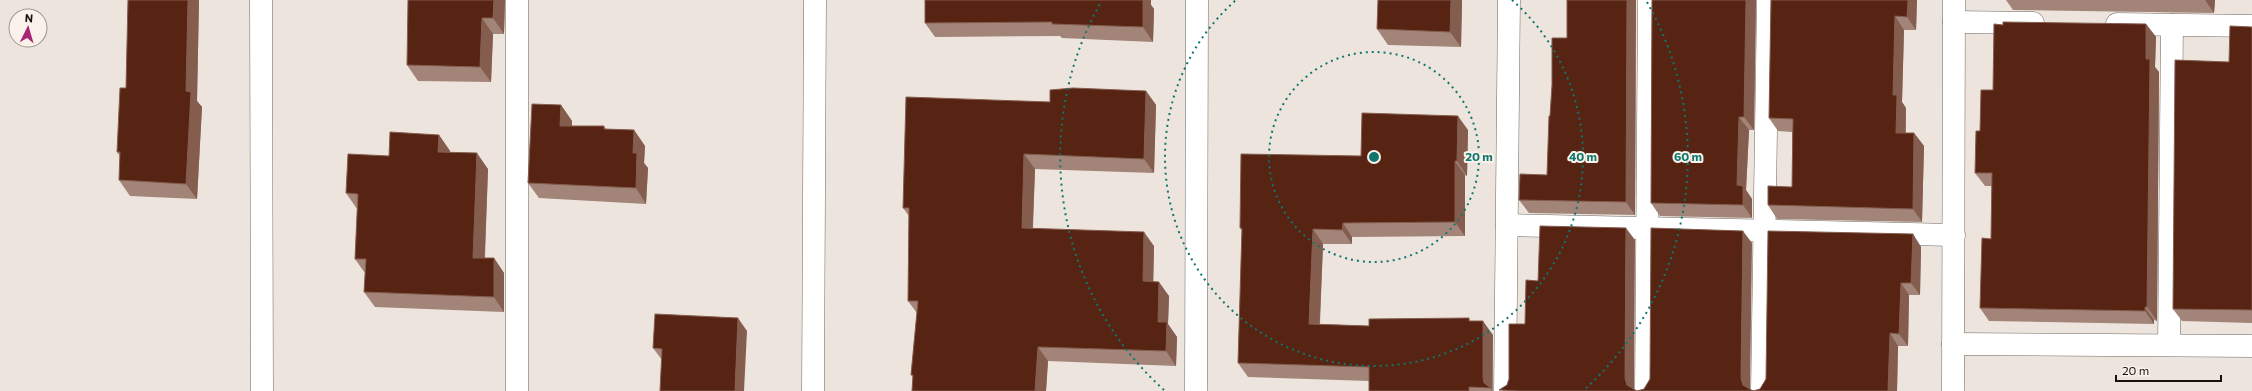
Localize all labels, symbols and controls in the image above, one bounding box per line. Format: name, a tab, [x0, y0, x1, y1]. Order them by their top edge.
north arrow	[8, 8, 48, 48]
text: N	[24, 11, 34, 24]
text: 20 m	[1465, 149, 1493, 163]
text: 40 m	[1569, 149, 1597, 163]
text: 60 m	[1674, 149, 1702, 163]
centre of rings	[1367, 150, 1381, 164]
scale bar	[2116, 357, 2221, 383]
text: 20 m	[2122, 363, 2149, 377]

